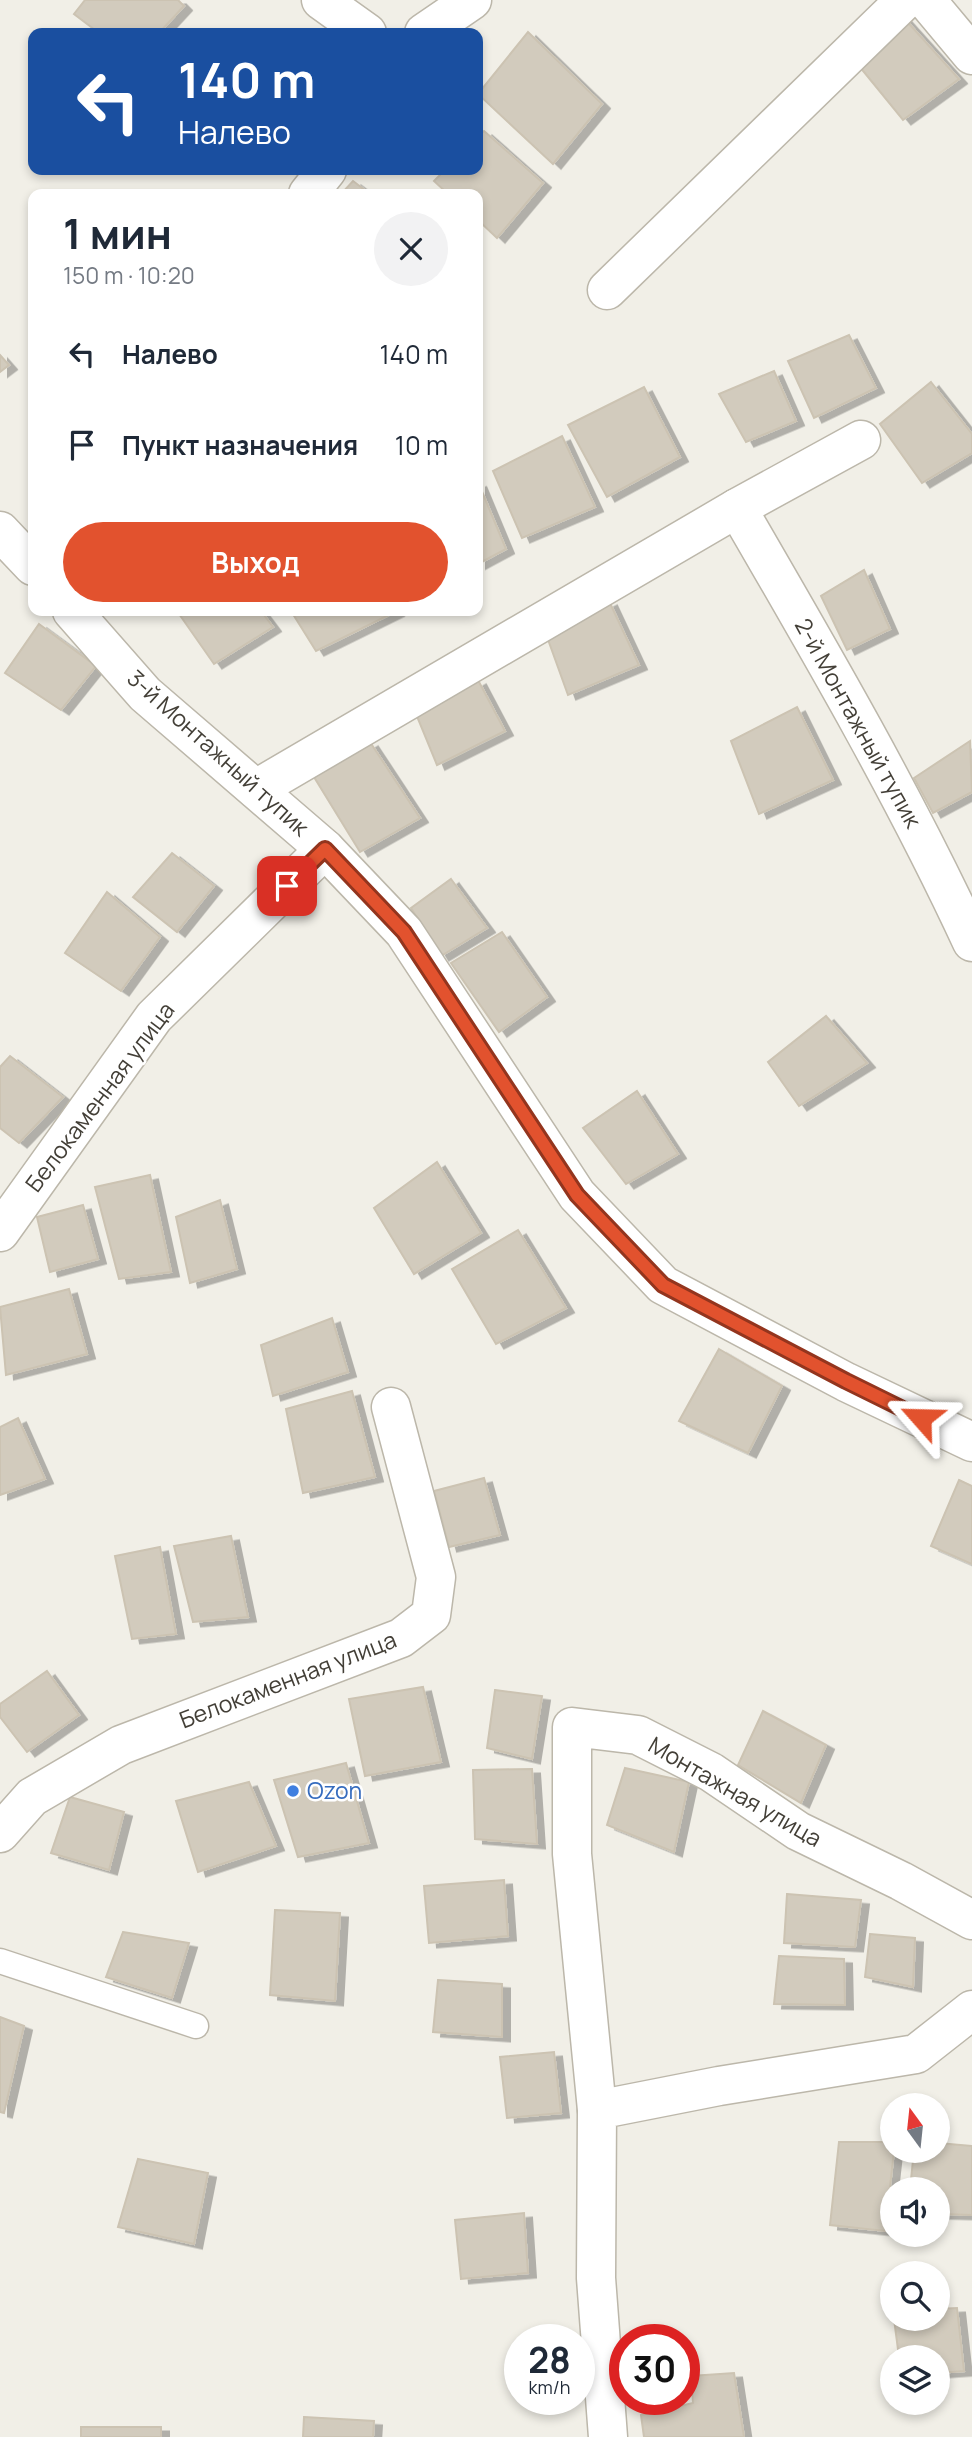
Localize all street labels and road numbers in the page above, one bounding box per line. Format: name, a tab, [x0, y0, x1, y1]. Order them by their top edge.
street label: 2-й Монтажный тупик	[788, 612, 930, 834]
street label: 3-й Монтажный тупик	[121, 662, 317, 843]
street label: Белокаменная улица	[17, 995, 181, 1198]
street label: Белокаменная улица	[175, 1623, 401, 1735]
street label: Монтажная улица	[643, 1728, 828, 1854]

